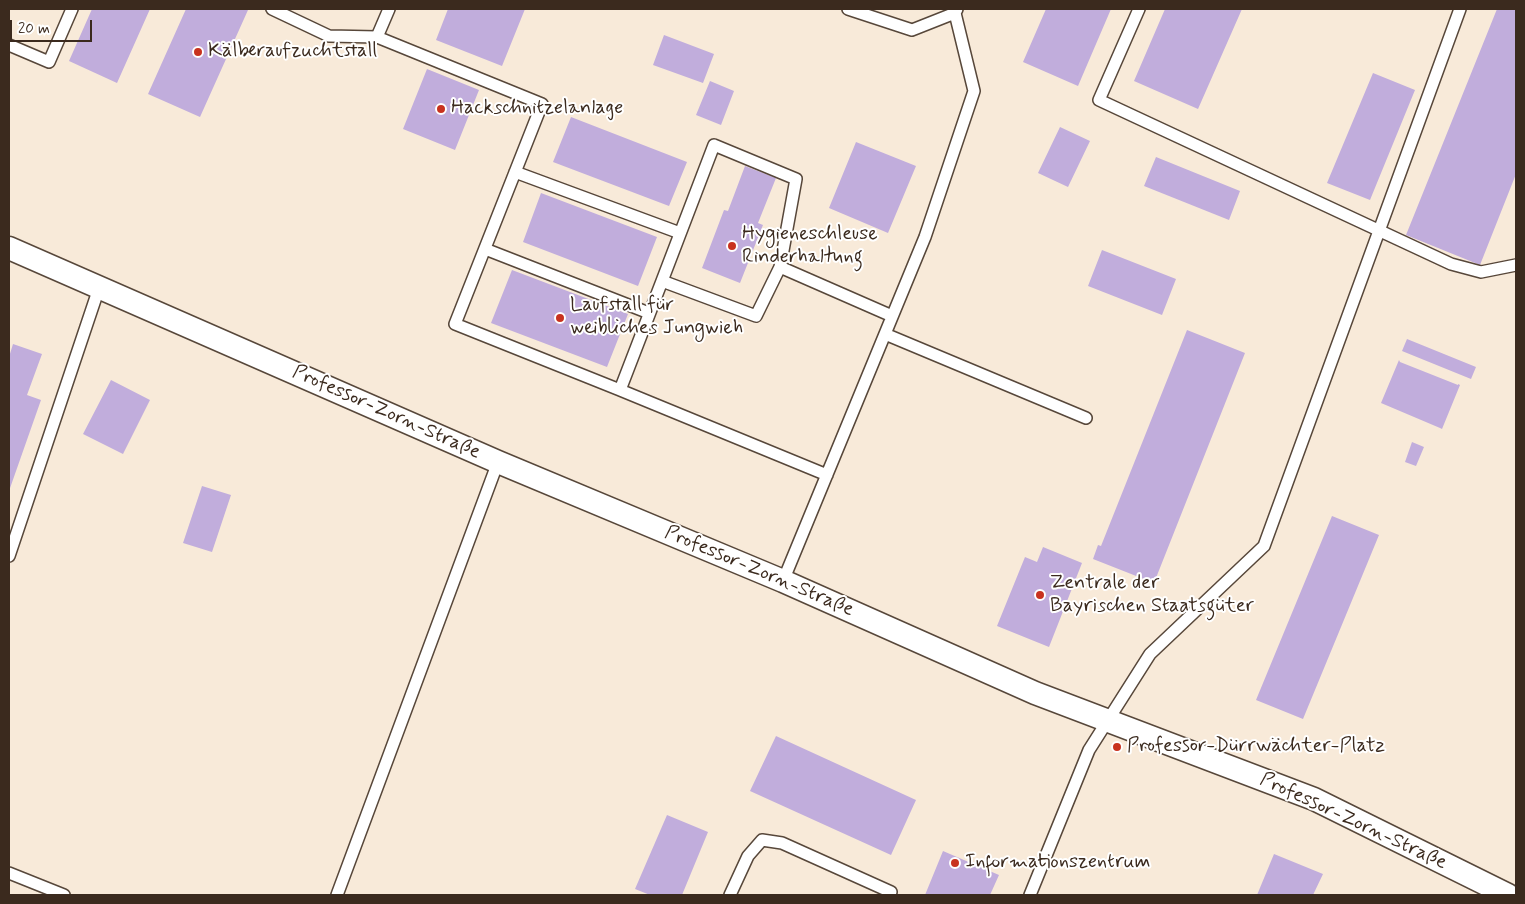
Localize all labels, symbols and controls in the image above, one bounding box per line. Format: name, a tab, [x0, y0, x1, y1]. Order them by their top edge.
scale bar	[12, 10, 95, 42]
text: 20 m	[18, 19, 50, 39]
place label: Kälberaufzuchtstall	[208, 40, 377, 64]
marker: Kälberaufzuchtstall	[192, 46, 204, 58]
place label: Hackschnitzelanlage	[451, 97, 623, 121]
marker: Hackschnitzelanlage	[435, 103, 447, 115]
place label: Hygieneschleuse Rinderhaltung	[742, 223, 878, 270]
marker: Hygieneschleuse Rinderhaltung	[726, 240, 738, 252]
place label: Laufstall für weibliches Jungwieh	[570, 294, 743, 341]
marker: Laufstall für weibliches Jungwieh	[554, 312, 566, 324]
street label: Professor-Zorn-Straße	[288, 361, 484, 465]
street label: Professor-Zorn-Straße	[661, 521, 857, 623]
place label: Zentrale der Bayrischen Staatsgüter	[1050, 572, 1254, 619]
marker: Zentrale der Bayrischen Staatsgüter	[1034, 589, 1046, 601]
place label: Professor-Dürrwächter-Platz	[1127, 735, 1385, 759]
marker: Professor-Dürrwächter-Platz	[1111, 741, 1123, 753]
street label: Professor-Zorn-Straße	[1256, 768, 1450, 876]
place label: Informationszentrum	[965, 851, 1151, 875]
marker: Informationszentrum	[949, 857, 961, 869]

